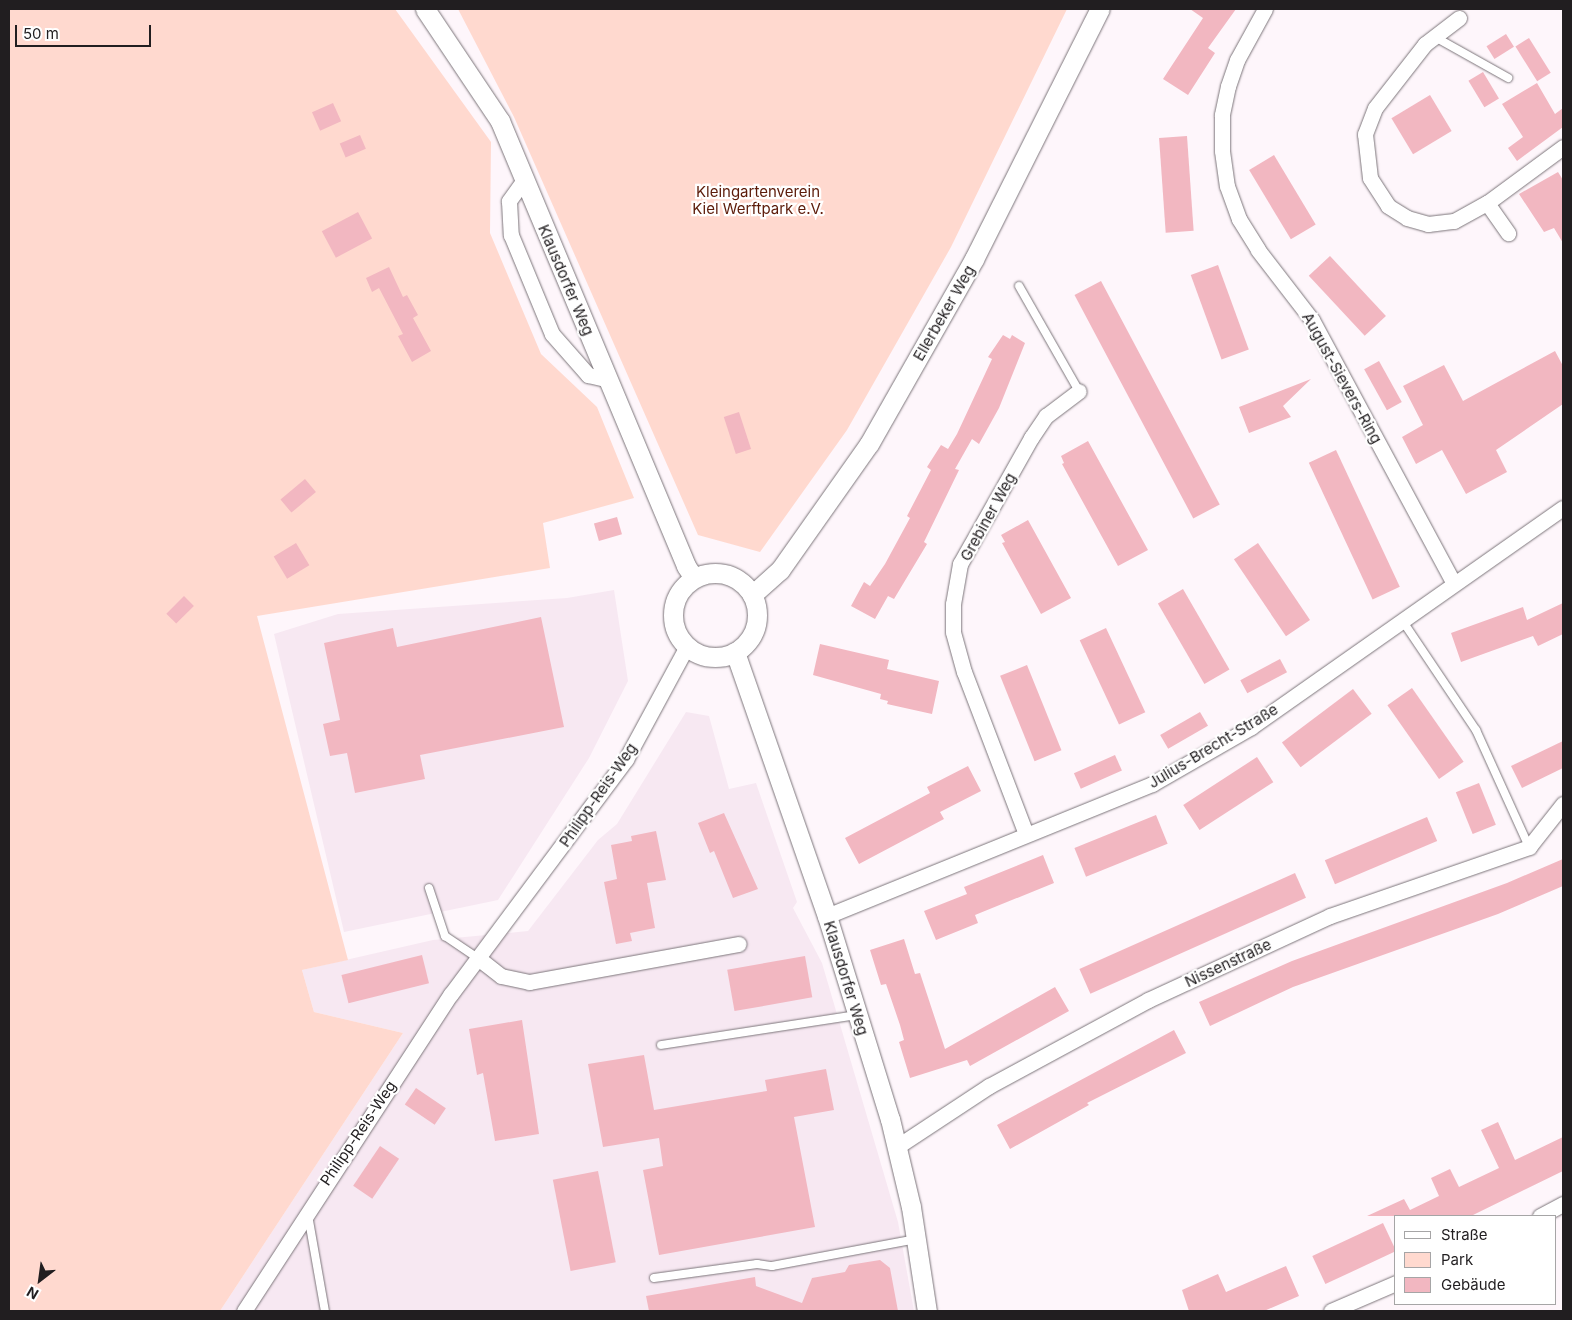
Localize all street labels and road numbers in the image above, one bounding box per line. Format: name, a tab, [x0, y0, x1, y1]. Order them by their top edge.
street label: Klausdorfer Weg	[535, 222, 597, 338]
street label: Ellerbeker Weg	[909, 262, 979, 364]
street label: August-Sievers-Ring	[1298, 309, 1386, 447]
street label: Grebiner Weg	[956, 470, 1020, 564]
street label: Julius-Brecht-Straße	[1145, 700, 1281, 792]
street label: Philipp-Reis-Weg	[556, 740, 640, 850]
street label: Klausdorfer Weg	[820, 919, 872, 1037]
street label: Nissenstraße	[1182, 935, 1274, 991]
street label: Philipp-Reis-Weg	[316, 1077, 400, 1189]

